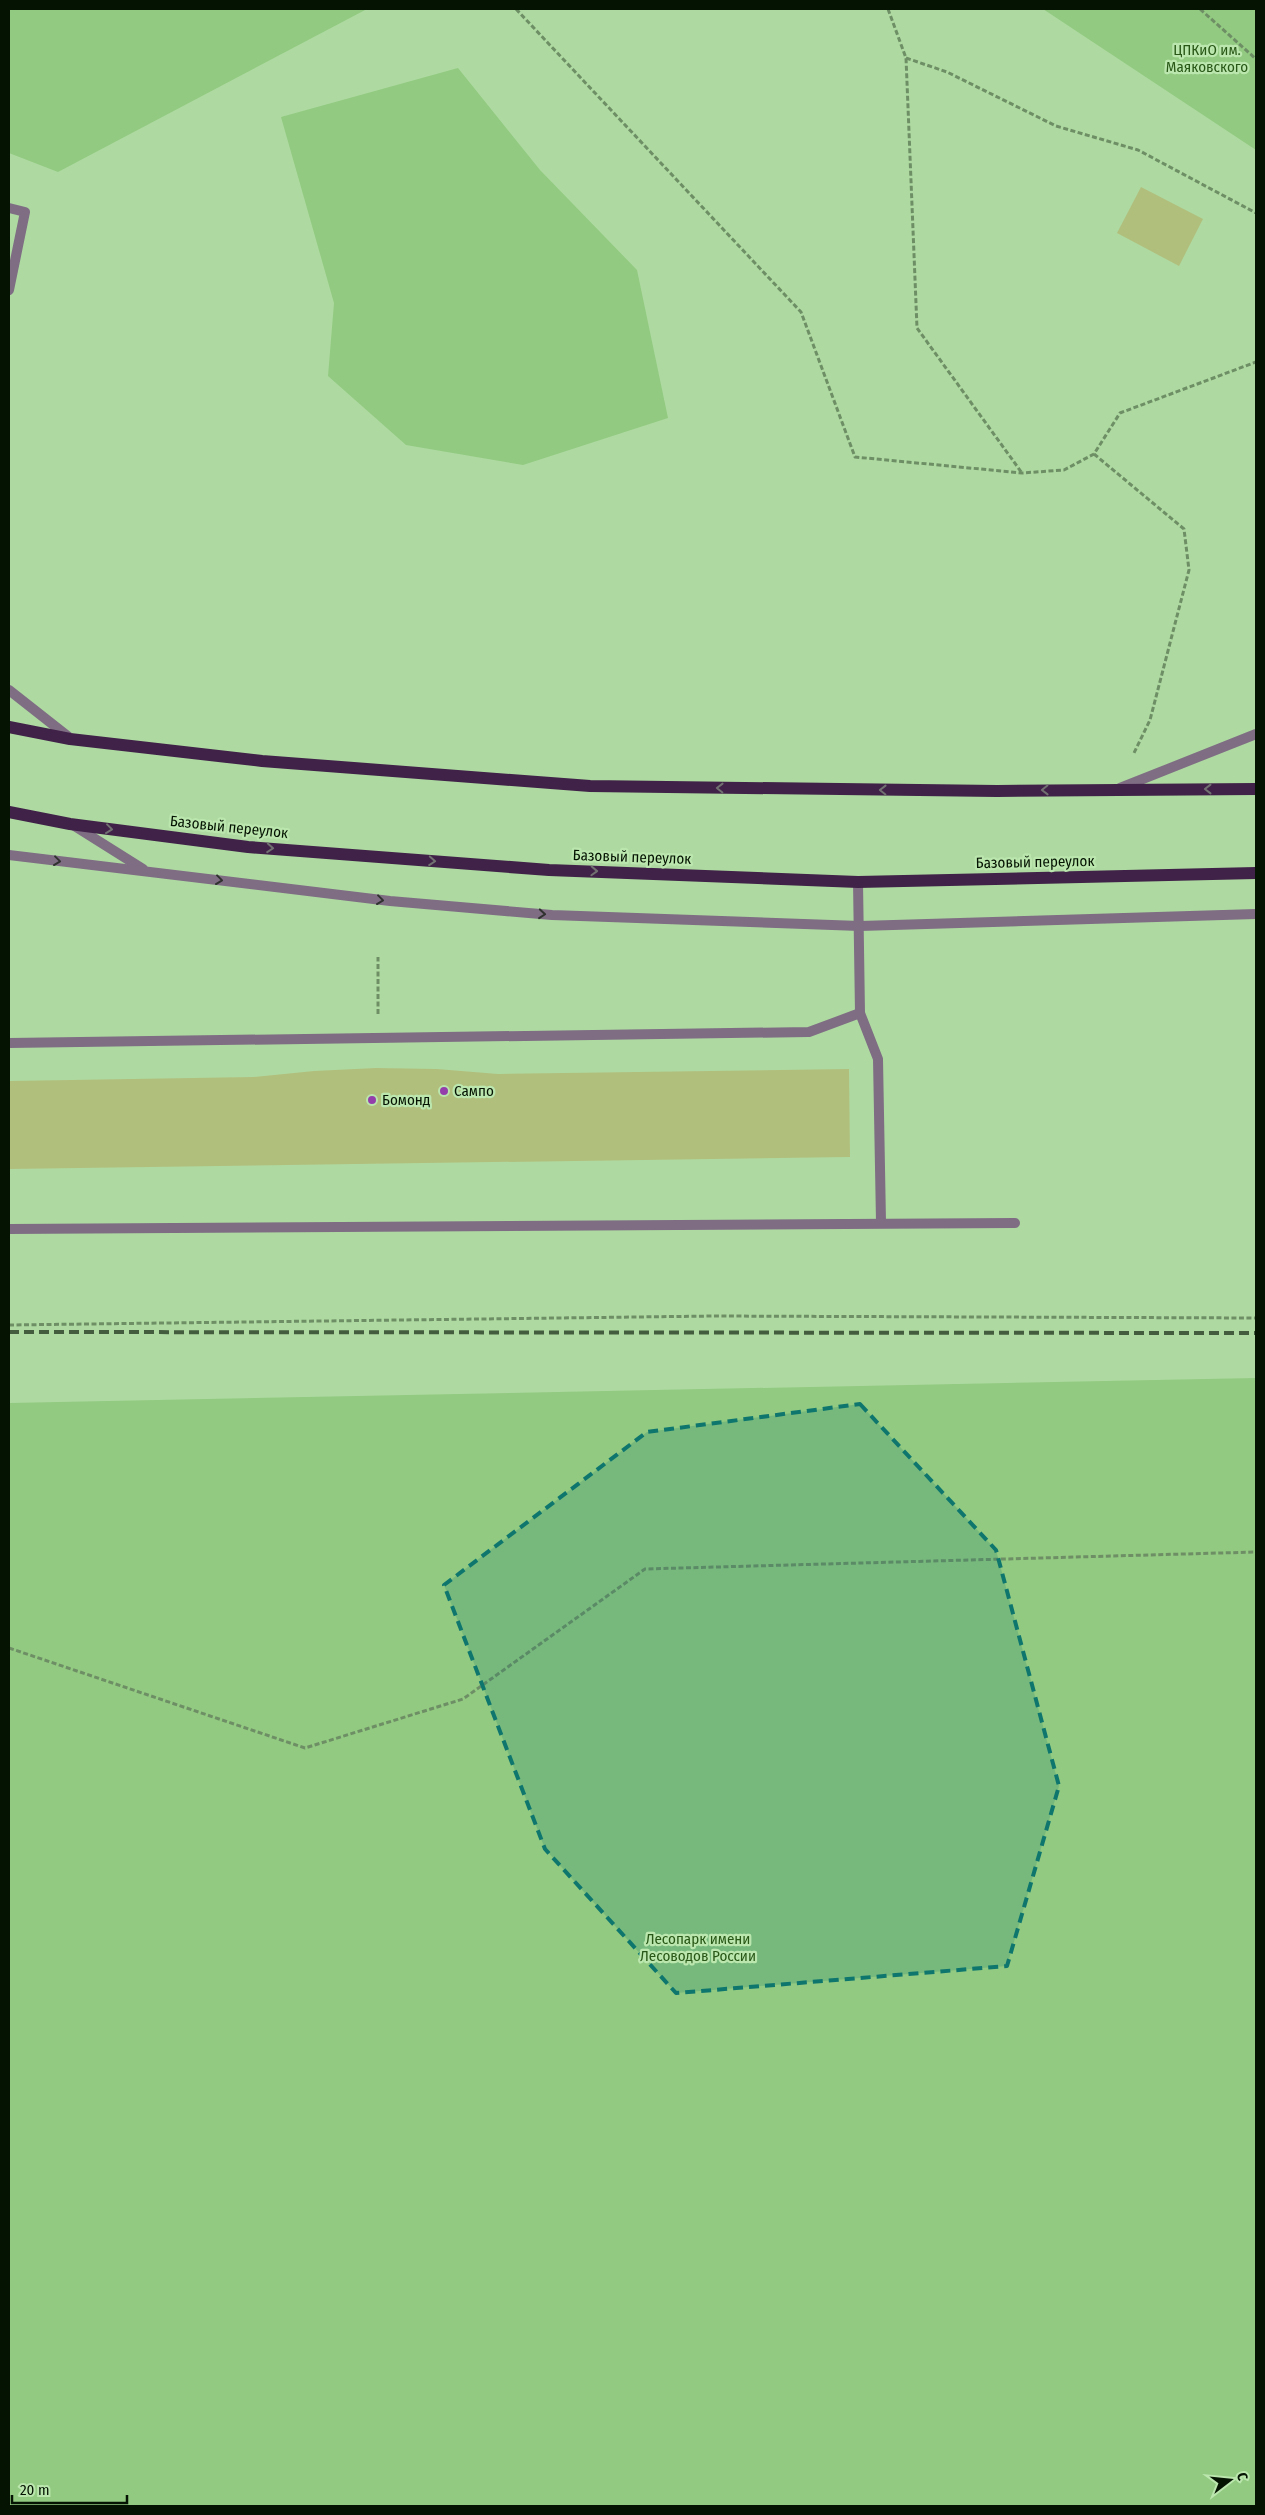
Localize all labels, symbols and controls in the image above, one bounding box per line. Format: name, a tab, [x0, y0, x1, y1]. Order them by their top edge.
park label: ЦПКиО им. Маяковского	[1166, 41, 1248, 76]
one-way arrow	[716, 783, 724, 793]
one-way arrow	[1203, 784, 1211, 794]
one-way arrow	[878, 785, 886, 795]
one-way arrow	[1041, 785, 1048, 795]
street label: Базовый переулок	[169, 812, 289, 842]
one-way arrow	[105, 823, 113, 834]
one-way arrow	[266, 843, 274, 854]
street label: Базовый переулок	[572, 846, 692, 868]
street label: Базовый переулок	[976, 852, 1094, 872]
one-way arrow	[53, 855, 61, 866]
one-way arrow	[428, 855, 436, 866]
one-way arrow	[590, 866, 598, 877]
one-way arrow	[215, 874, 223, 885]
one-way arrow	[376, 894, 384, 905]
one-way arrow	[538, 908, 546, 919]
place label: Сампо	[454, 1082, 494, 1100]
marker: Сампо	[438, 1085, 450, 1097]
place label: Бомонд	[382, 1091, 430, 1109]
marker: Бомонд	[366, 1094, 378, 1106]
park label: Лесопарк имени Лесоводов России	[640, 1930, 756, 1965]
north arrow	[1205, 2455, 1255, 2505]
text: С	[1233, 2471, 1251, 2483]
scale bar	[12, 2472, 128, 2504]
text: 20 m	[20, 2481, 50, 2499]

